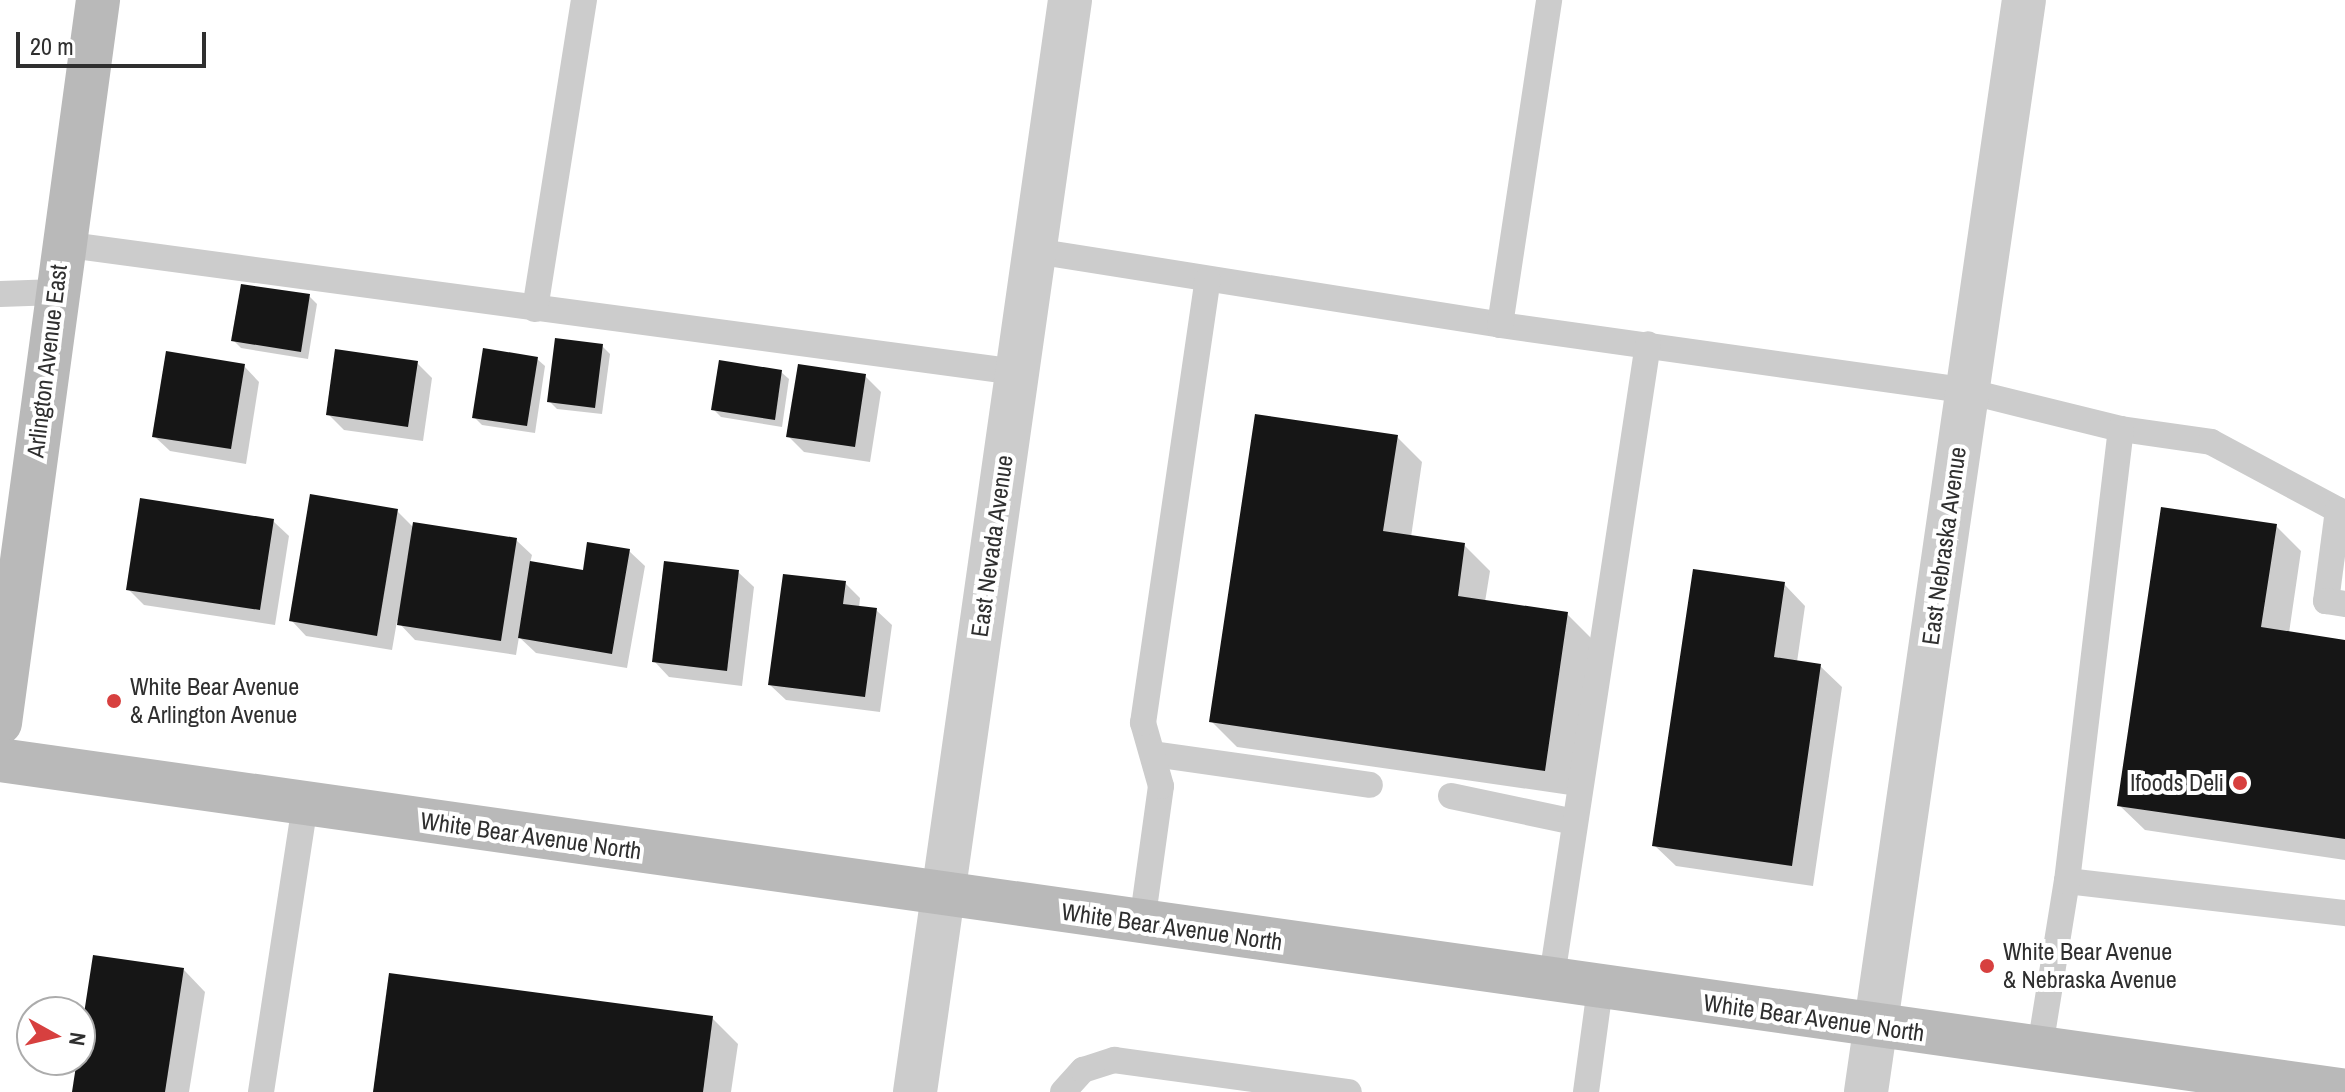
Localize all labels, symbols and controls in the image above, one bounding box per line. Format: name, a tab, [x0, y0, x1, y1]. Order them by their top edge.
scale bar	[20, 16, 210, 66]
text: 20 m	[30, 30, 74, 62]
street label: Arlington Avenue East	[21, 262, 73, 460]
street label: East Nebraska Avenue	[1916, 444, 1972, 648]
street label: East Nevada Avenue	[965, 453, 1019, 639]
place label: White Bear Avenue & Arlington Avenue	[130, 673, 300, 729]
marker: White Bear Avenue & Arlington Avenue	[105, 692, 123, 710]
place label: Ifoods Deli	[2130, 769, 2224, 797]
marker: Ifoods Deli	[2231, 774, 2249, 792]
street label: White Bear Avenue North	[418, 806, 644, 866]
street label: White Bear Avenue North	[1059, 897, 1285, 957]
place label: White Bear Avenue & Nebraska Avenue	[2003, 938, 2178, 994]
marker: White Bear Avenue & Nebraska Avenue	[1978, 957, 1996, 975]
street label: White Bear Avenue North	[1701, 988, 1927, 1048]
north arrow	[16, 996, 96, 1076]
text: N	[62, 1031, 94, 1048]

